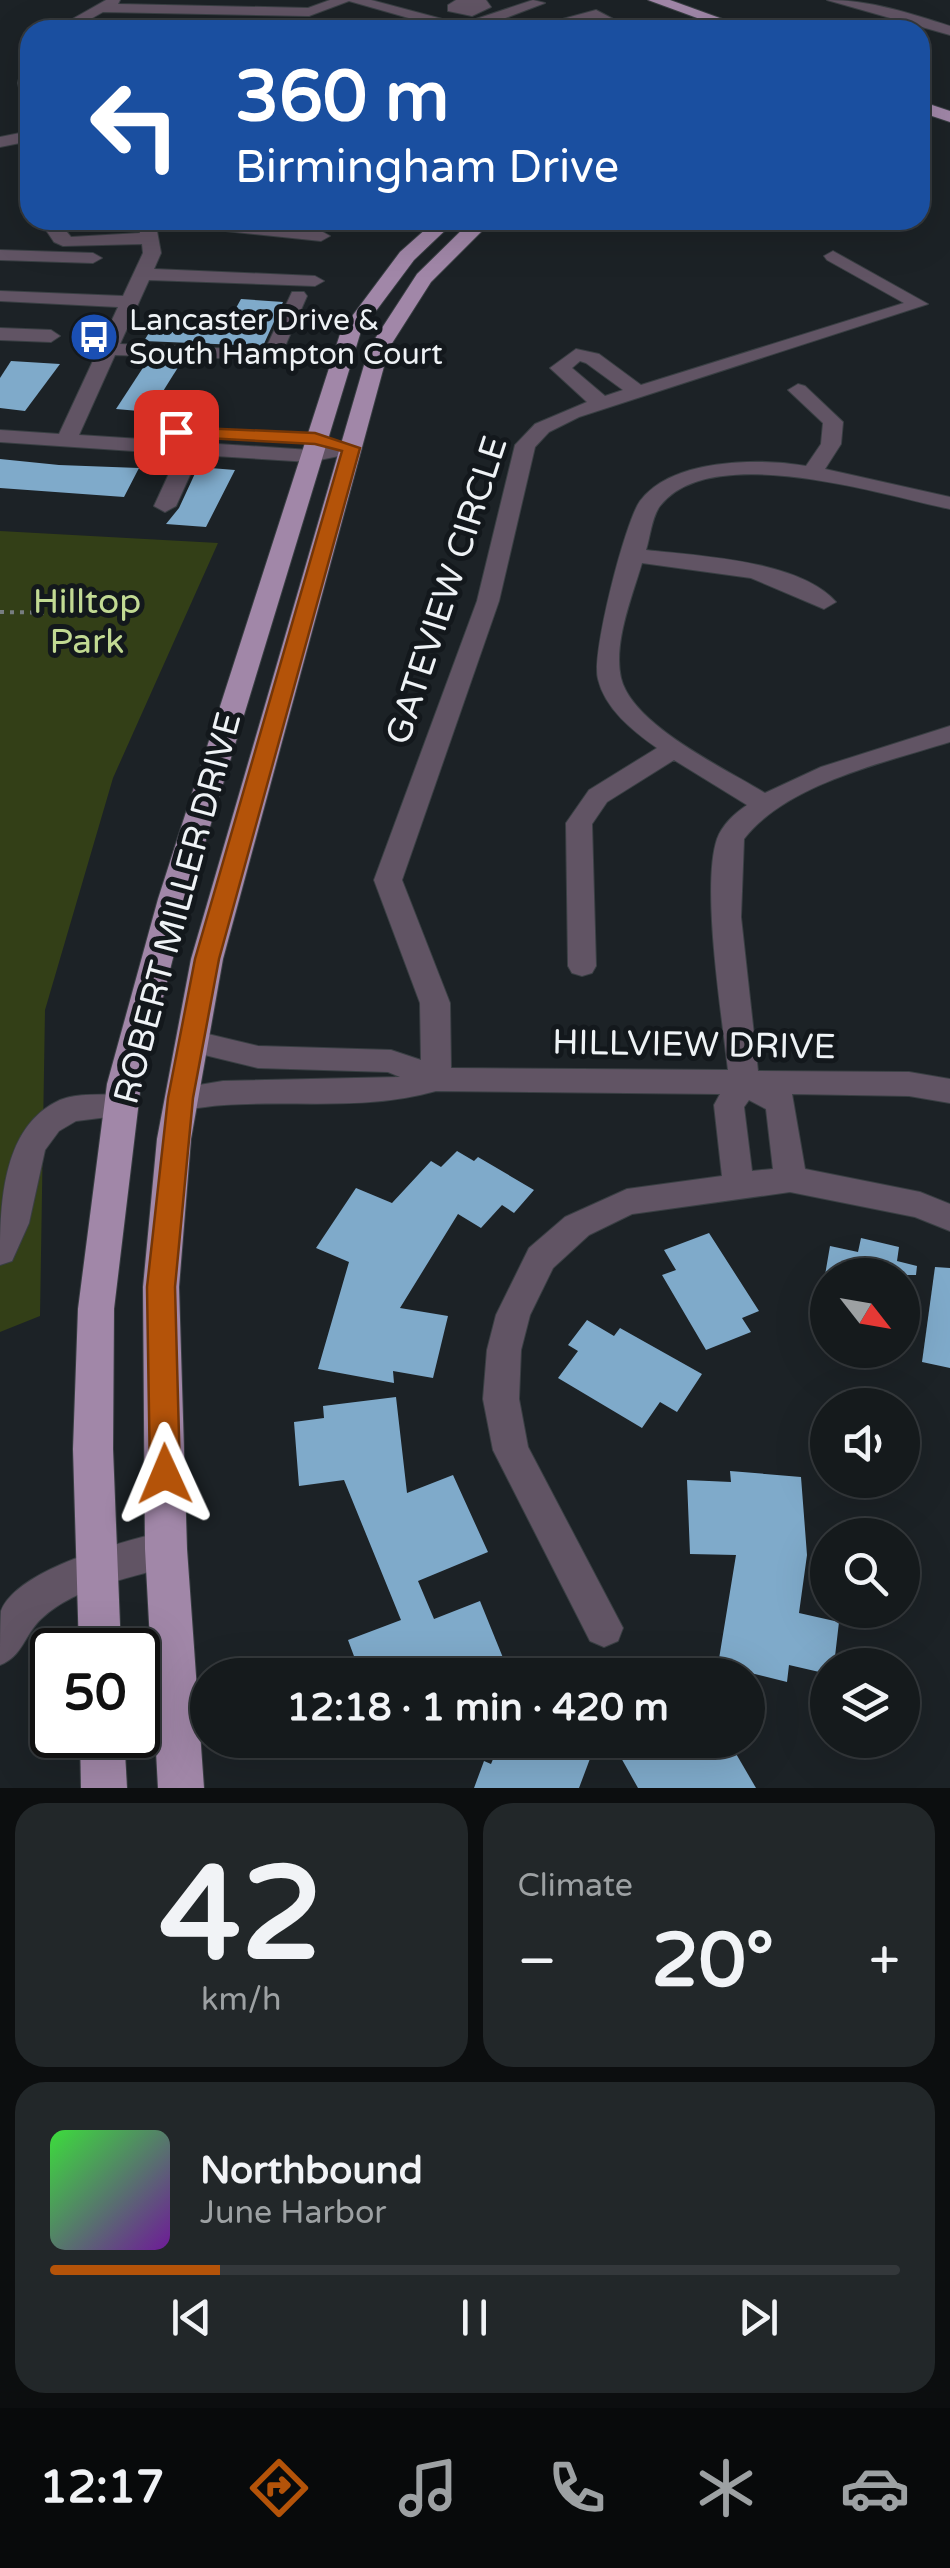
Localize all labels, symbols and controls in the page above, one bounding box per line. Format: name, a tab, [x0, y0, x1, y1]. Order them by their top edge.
text: 360 m	[235, 56, 449, 140]
icon: left	[70, 60, 200, 190]
text: Birmingham Drive	[235, 141, 619, 195]
place label: Lancaster Drive & South Hampton Court	[129, 302, 443, 373]
bus stop icon: Lancaster Drive & South Hampton Court	[68, 311, 120, 363]
pin	[134, 390, 219, 475]
icon: arrive	[149, 405, 204, 460]
street label: GATEVIEW CIRCLE	[377, 431, 517, 750]
park label: Hilltop Park	[33, 581, 141, 663]
street label: ROBERT MILLER DRIVE	[105, 708, 250, 1109]
street label: HILLVIEW DRIVE	[552, 1022, 836, 1068]
north arrow	[810, 1258, 920, 1368]
map controls	[810, 1258, 920, 1758]
button: sound	[810, 1388, 920, 1498]
position arrow	[113, 1422, 217, 1526]
button: search	[810, 1518, 920, 1628]
speed limit sign: 50	[30, 1628, 160, 1758]
button: layers	[810, 1648, 920, 1758]
text: 12:18 · 1 min · 420 m	[286, 1685, 669, 1731]
text: 42	[160, 1838, 323, 1994]
text: Climate	[518, 1867, 633, 1905]
text: 20°	[652, 1916, 774, 2006]
text: −	[518, 1929, 557, 1995]
text: +	[869, 1929, 900, 1995]
text: km/h	[201, 1981, 281, 2019]
text: Northbound	[200, 2148, 423, 2194]
text: June Harbor	[200, 2194, 387, 2232]
icon: previous	[164, 2290, 219, 2345]
icon: pause	[447, 2290, 502, 2345]
icon: next	[731, 2290, 786, 2345]
icon: directions	[244, 2453, 314, 2523]
icon: music	[393, 2453, 463, 2523]
icon: phone	[542, 2453, 612, 2523]
icon: climate	[691, 2453, 761, 2523]
icon: car	[840, 2453, 910, 2523]
text: 12:17	[40, 2461, 164, 2515]

